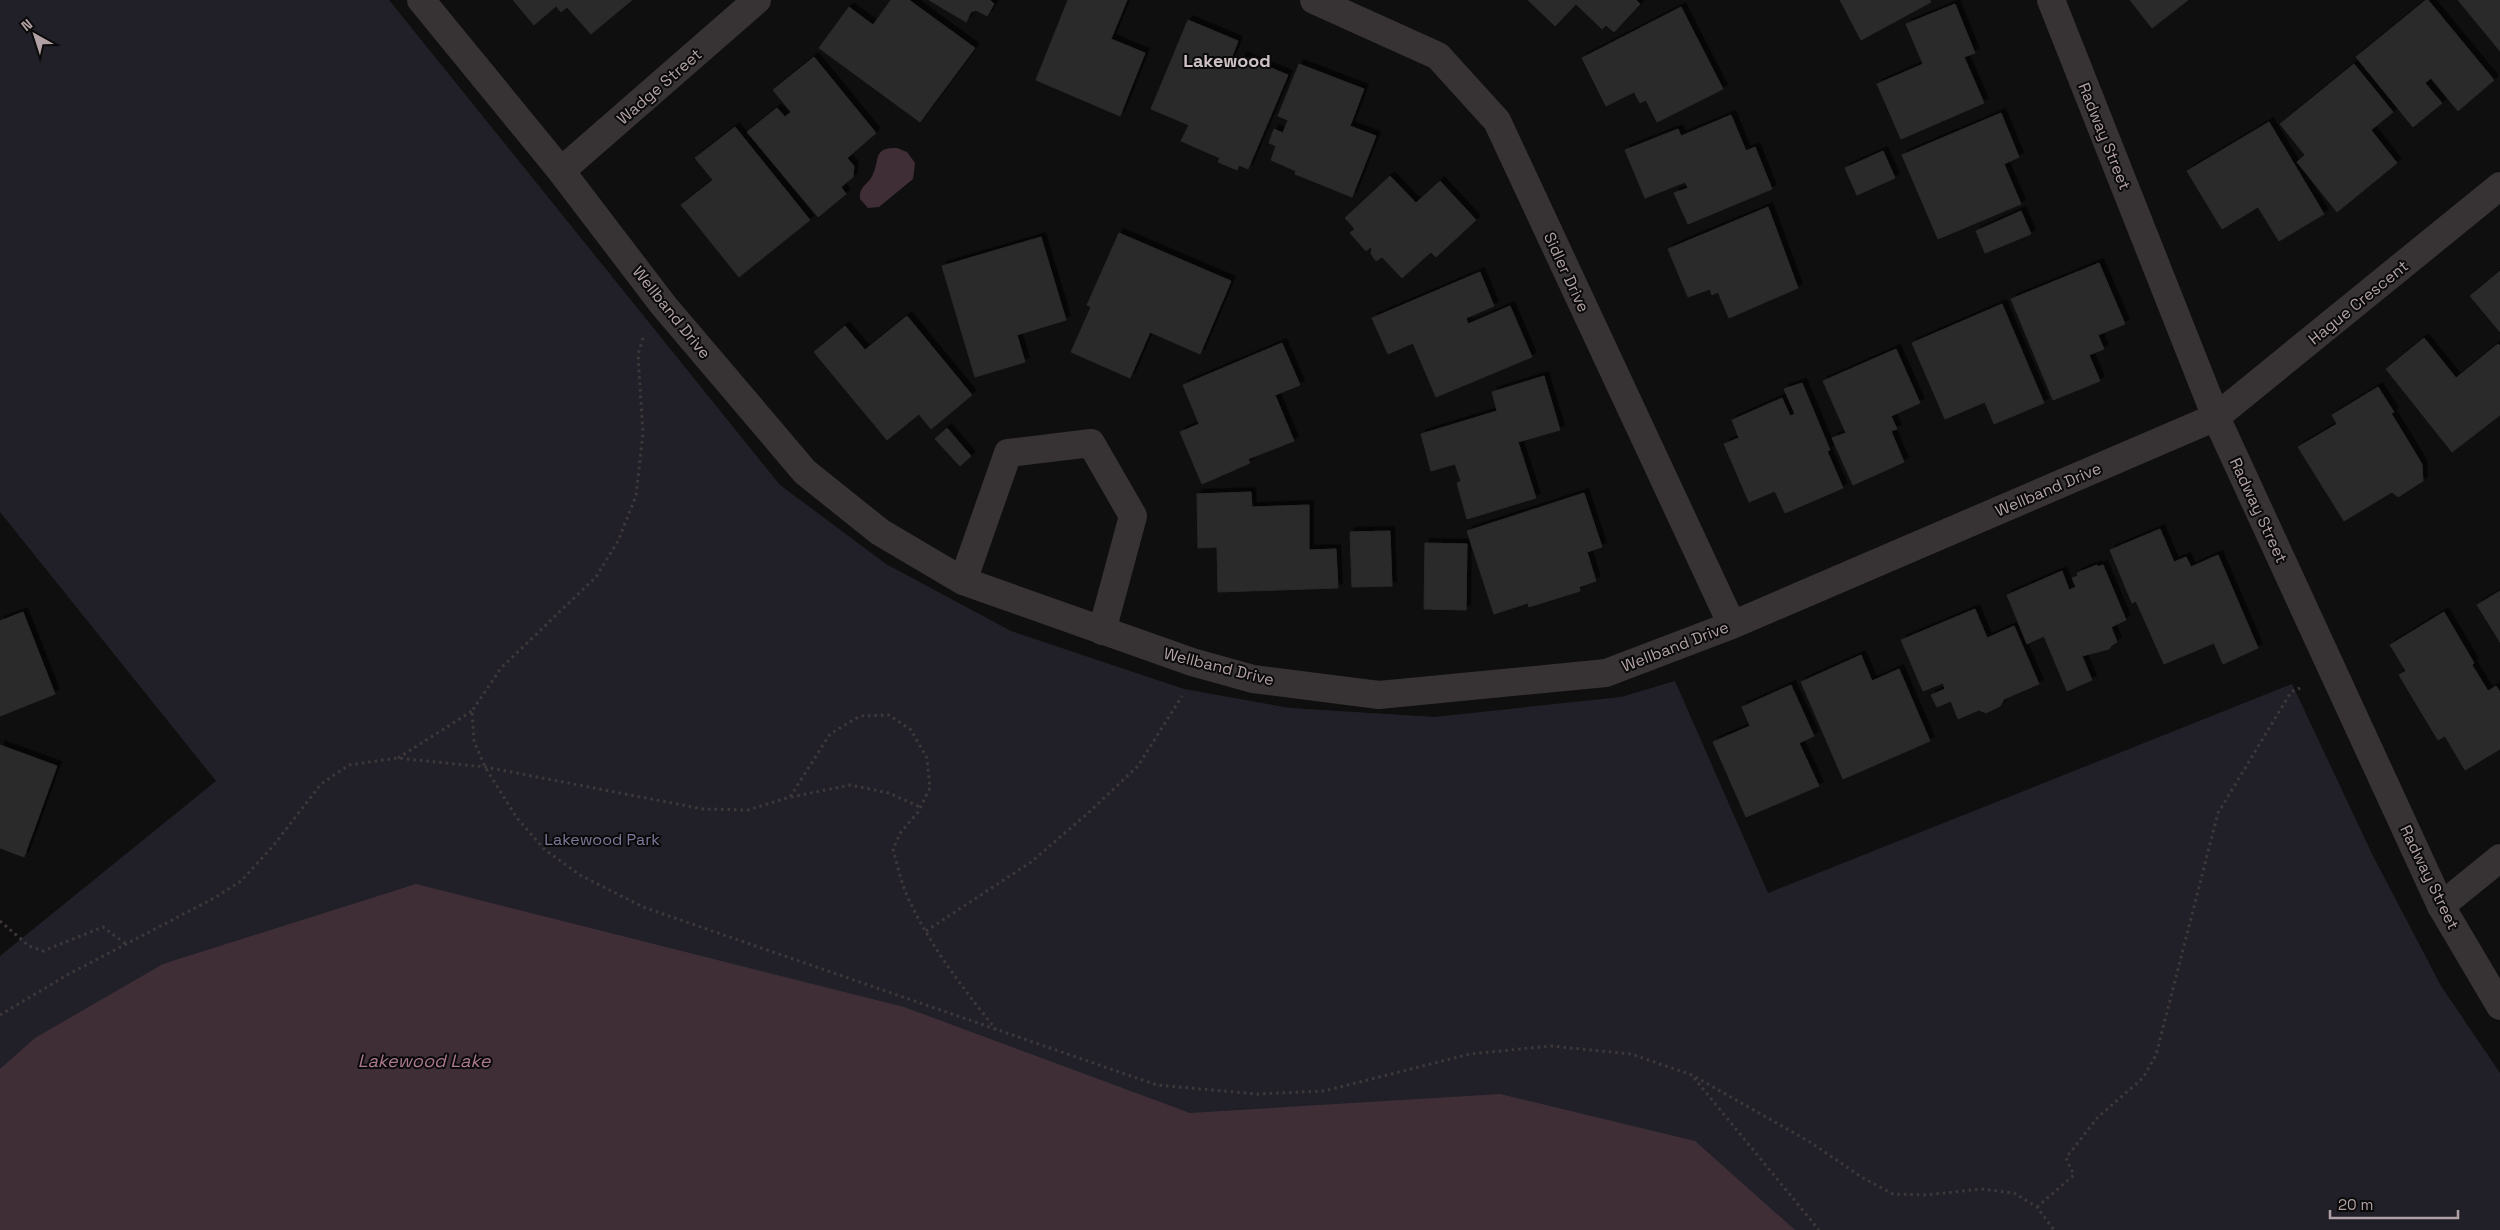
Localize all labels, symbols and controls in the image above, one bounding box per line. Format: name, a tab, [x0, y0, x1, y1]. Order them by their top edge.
north arrow	[10, 10, 60, 60]
text: N	[18, 15, 36, 35]
street label: Wadge Street	[612, 44, 706, 129]
district label: Lakewood	[1183, 49, 1271, 72]
street label: Radway Street	[2073, 79, 2136, 193]
street label: Sidler Drive	[1539, 229, 1594, 316]
street label: Hague Crescent	[2304, 256, 2413, 349]
street label: Wellband Drive	[628, 262, 715, 363]
street label: Radway Street	[2225, 454, 2292, 566]
street label: Wellband Drive	[1992, 458, 2104, 521]
street label: Wellband Drive	[1619, 616, 1732, 677]
street label: Wellband Drive	[1161, 643, 1276, 690]
street label: Radway Street	[2395, 821, 2464, 933]
park label: Lakewood Park	[544, 829, 660, 850]
water label: Lakewood Lake	[358, 1049, 492, 1072]
scale bar	[2330, 1188, 2458, 1220]
text: 20 m	[2338, 1195, 2373, 1214]

